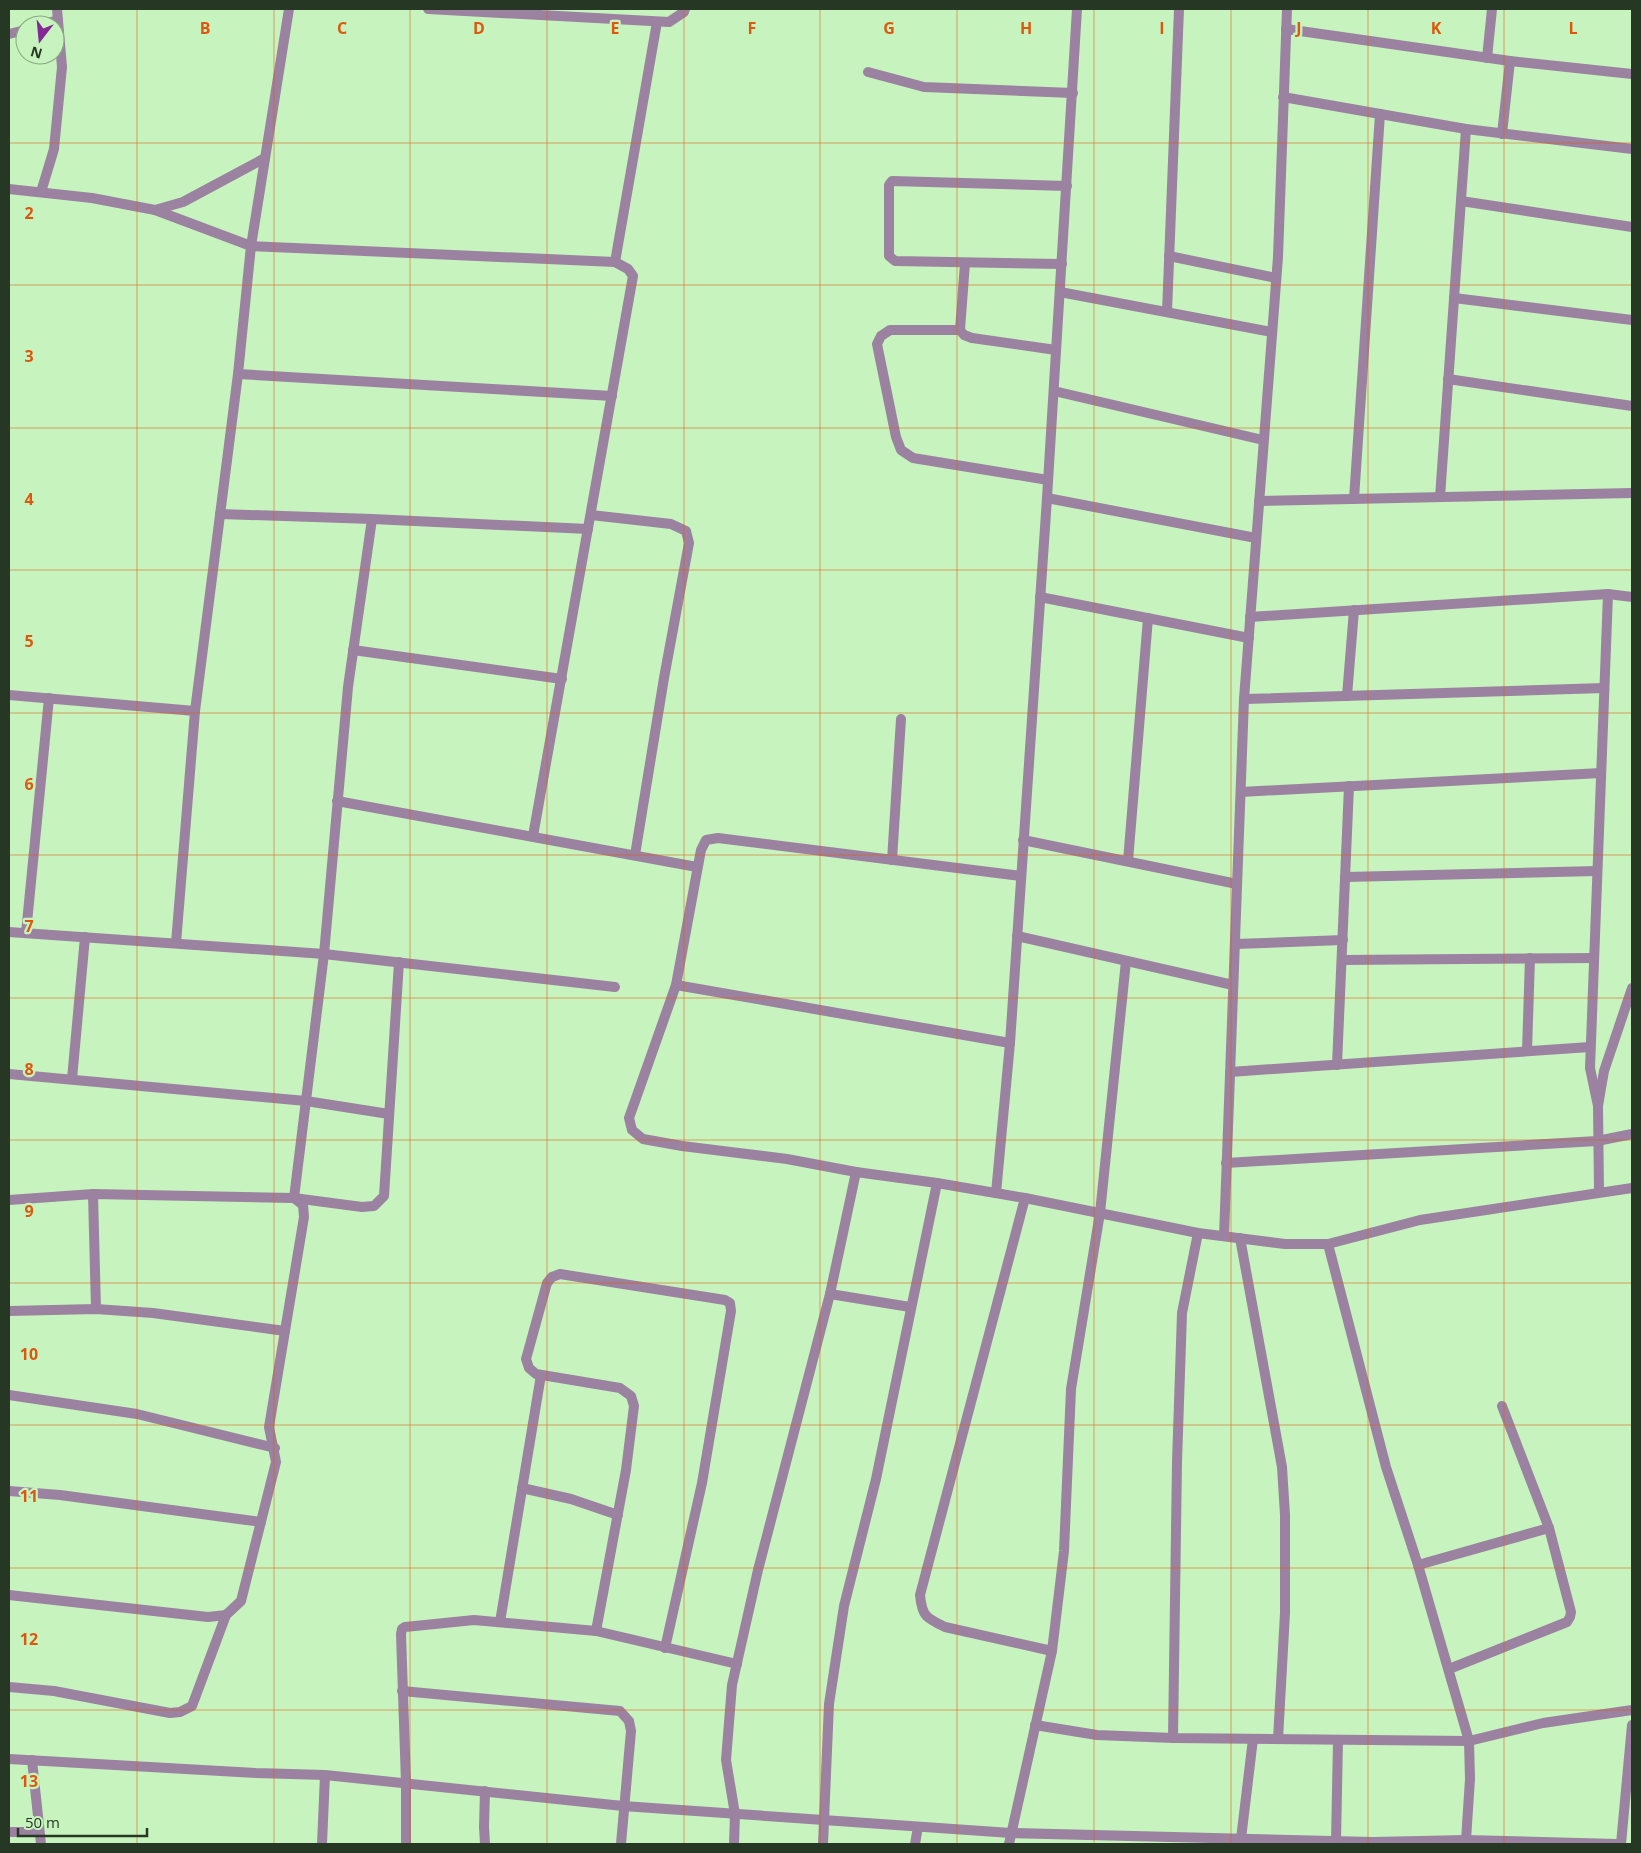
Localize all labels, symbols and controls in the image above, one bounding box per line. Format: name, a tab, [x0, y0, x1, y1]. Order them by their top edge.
north arrow	[15, 15, 65, 65]
text: B	[200, 17, 210, 39]
text: C	[337, 17, 347, 39]
text: D	[473, 17, 485, 39]
text: E	[611, 17, 620, 39]
text: F	[748, 17, 756, 39]
text: G	[883, 17, 895, 39]
text: H	[1020, 17, 1032, 39]
text: I	[1159, 17, 1165, 39]
text: J	[1294, 17, 1302, 39]
text: K	[1431, 17, 1442, 39]
text: L	[1568, 17, 1578, 39]
text: N	[28, 42, 44, 64]
text: 2	[24, 202, 34, 224]
text: 3	[24, 345, 34, 367]
text: 4	[24, 488, 34, 510]
text: 5	[24, 630, 34, 652]
text: 6	[24, 773, 34, 795]
text: 7	[24, 915, 34, 937]
text: 8	[24, 1058, 34, 1080]
text: 9	[24, 1200, 34, 1222]
text: 10	[20, 1343, 38, 1365]
text: 11	[20, 1485, 38, 1507]
text: 12	[20, 1628, 38, 1650]
text: 13	[20, 1770, 38, 1792]
scale bar	[18, 1806, 146, 1838]
text: 50 m	[25, 1812, 60, 1832]

